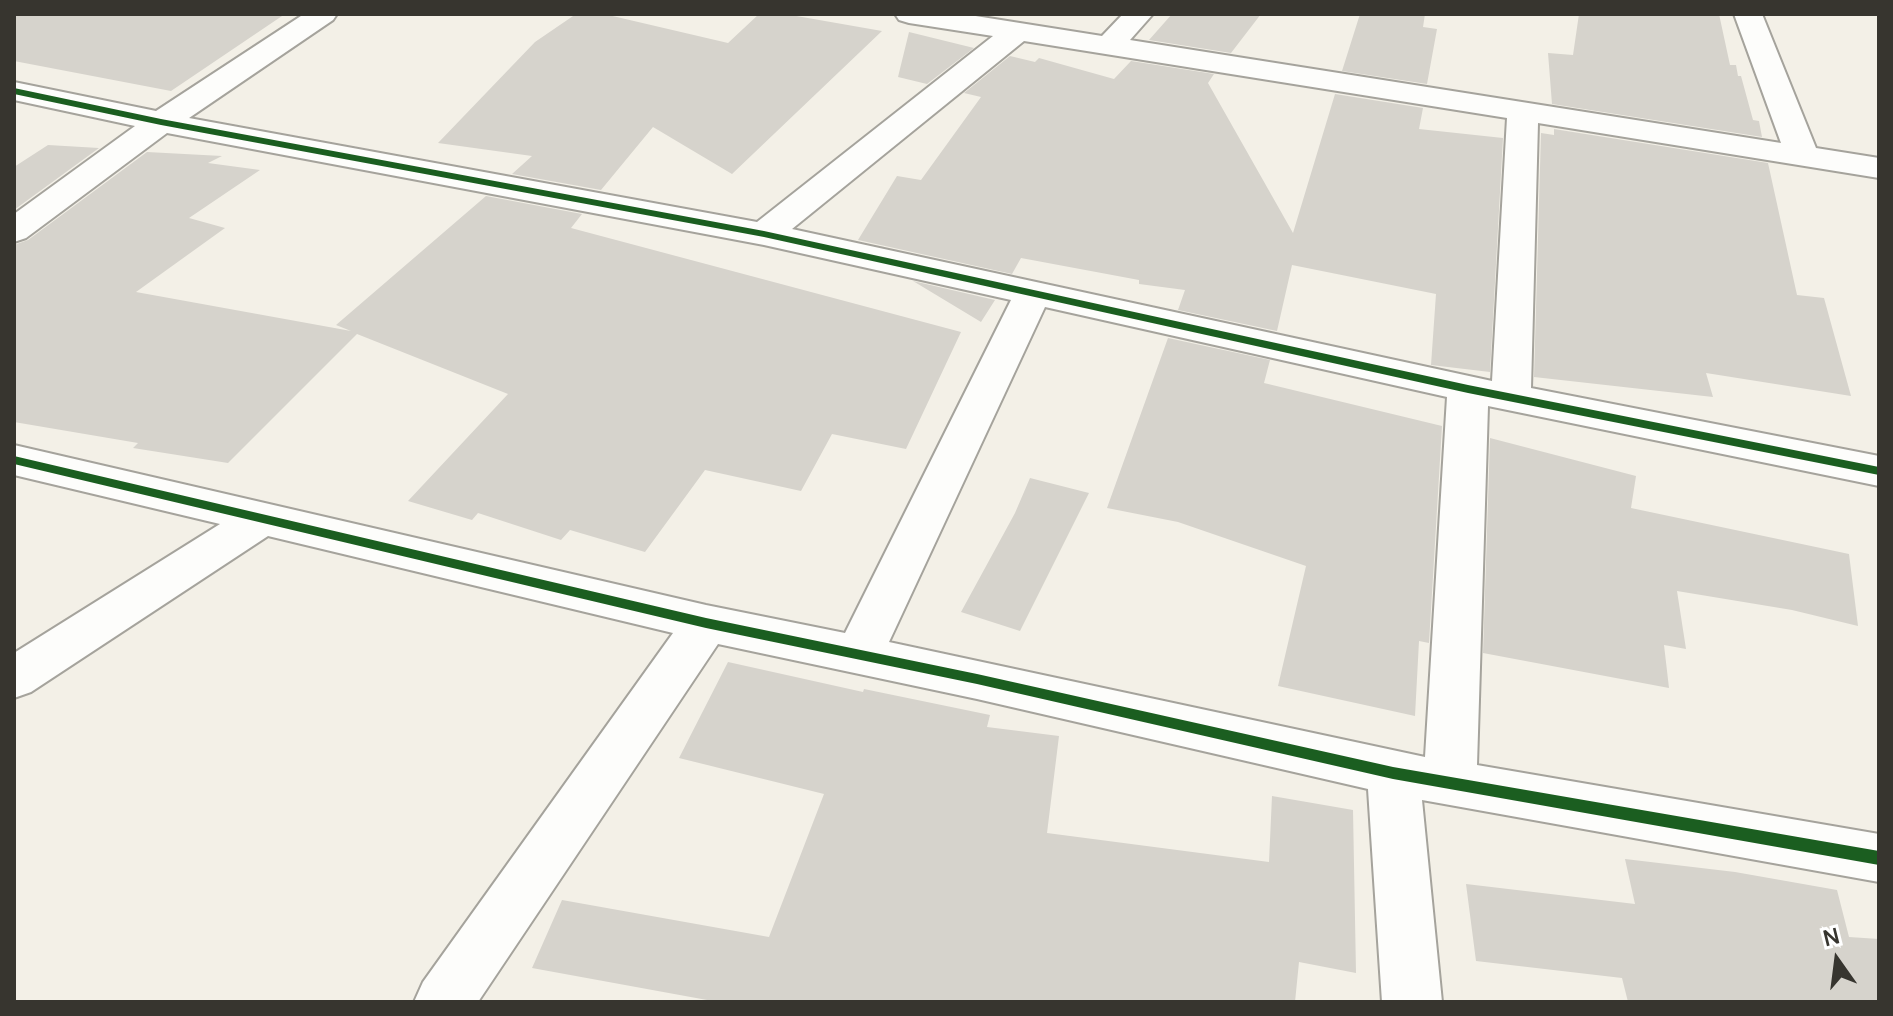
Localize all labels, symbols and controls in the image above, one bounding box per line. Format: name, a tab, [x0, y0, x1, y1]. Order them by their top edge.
north arrow	[1797, 920, 1877, 1000]
text: N	[1820, 920, 1842, 953]

